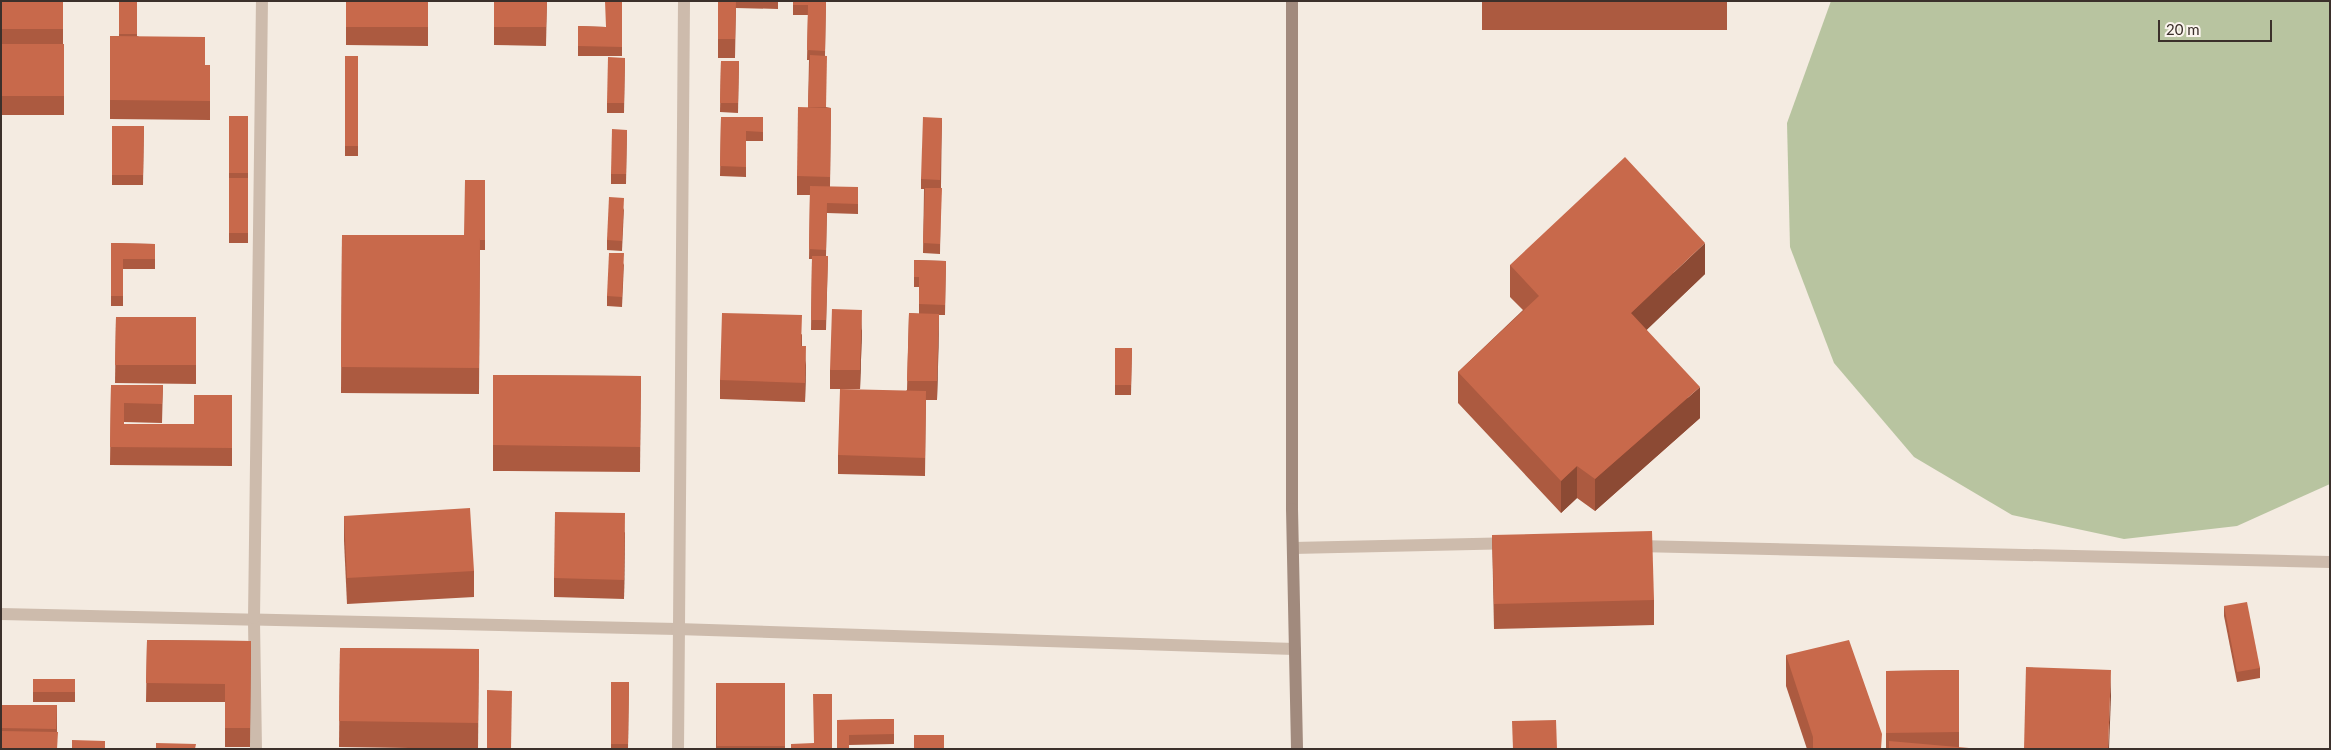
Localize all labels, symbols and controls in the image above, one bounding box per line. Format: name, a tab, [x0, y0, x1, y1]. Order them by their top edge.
scale bar	[2161, 10, 2275, 42]
text: 20 m	[2166, 20, 2200, 38]

